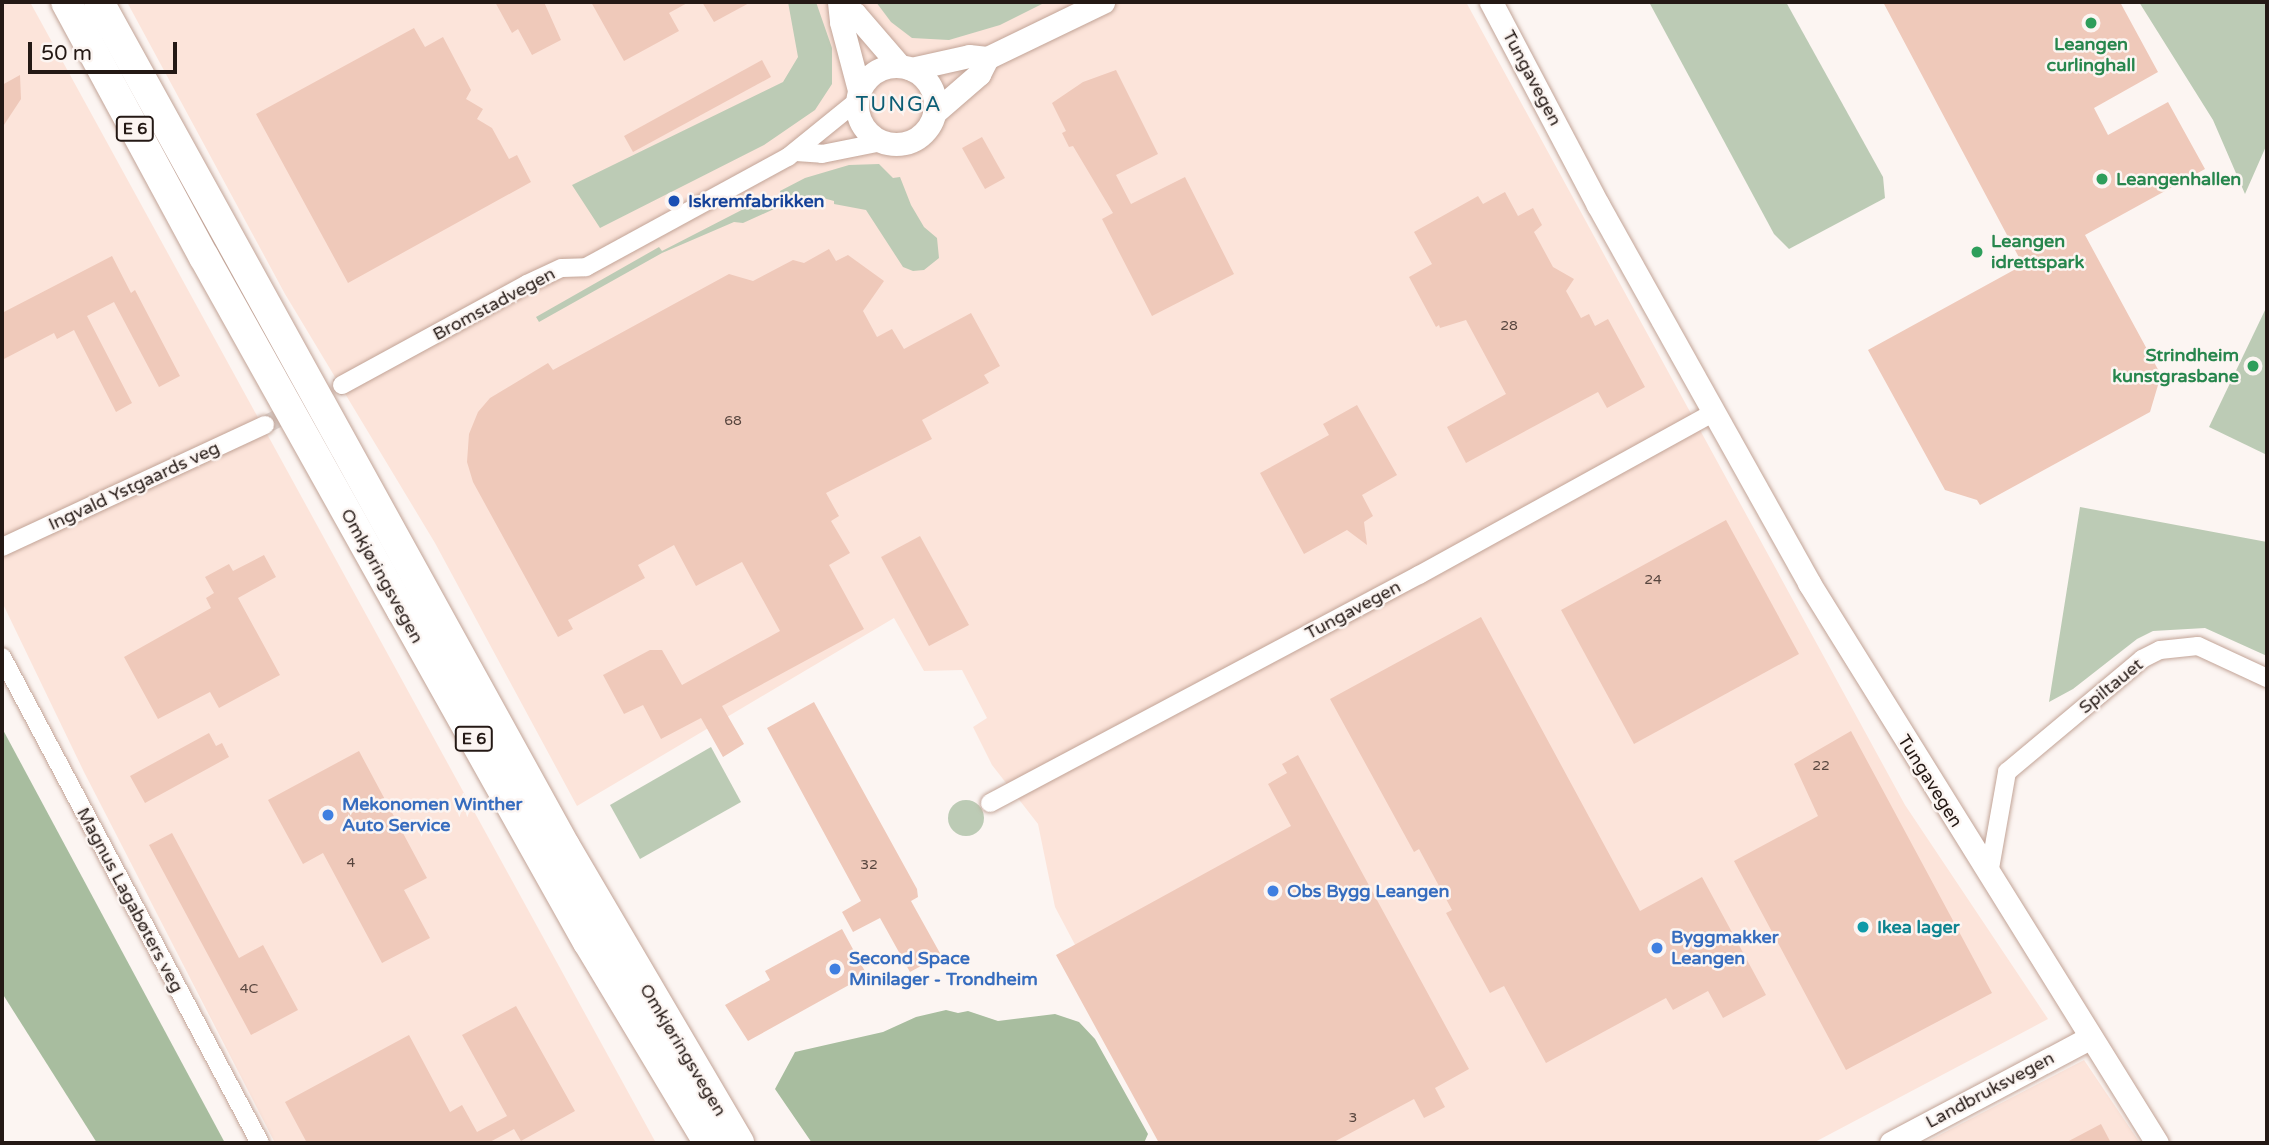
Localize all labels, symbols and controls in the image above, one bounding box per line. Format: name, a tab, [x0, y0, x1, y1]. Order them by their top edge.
marker: Leangen curlinghall	[2083, 15, 2099, 31]
street label: Tungavegen	[1498, 26, 1566, 130]
scale bar	[32, 28, 180, 72]
place label: Leangen curlinghall	[2047, 34, 2135, 76]
text: 50 m	[41, 41, 92, 66]
district label: TUNGA	[856, 92, 942, 118]
road number: E 6	[116, 116, 154, 141]
place label: Leangenhallen	[2116, 168, 2241, 190]
marker: Leangenhallen	[2094, 171, 2110, 187]
place label: Iskremfabrikken	[688, 190, 825, 212]
marker: Iskremfabrikken	[666, 193, 682, 209]
place label: Leangen idrettspark	[1991, 231, 2084, 274]
marker: Leangen idrettspark	[1969, 244, 1985, 260]
street label: Bromstadvegen	[429, 263, 559, 345]
house number: 28	[1500, 318, 1518, 334]
place label: Strindheim kunstgrasbane	[2112, 345, 2239, 388]
marker: Strindheim kunstgrasbane	[2245, 358, 2261, 374]
house number: 68	[724, 413, 742, 429]
street label: Ingvald Ystgaards veg	[45, 437, 223, 535]
street label: Omkjøringsvegen	[336, 505, 428, 647]
house number: 24	[1644, 572, 1662, 588]
street label: Tungavegen	[1301, 576, 1405, 644]
street label: Spiltauet	[2075, 654, 2147, 718]
road number: E 6	[455, 726, 493, 752]
street label: Tungavegen	[1893, 731, 1967, 831]
house number: 22	[1812, 758, 1830, 774]
place label: Mekonomen Winther Auto Service	[342, 794, 522, 836]
street label: Magnus Lagabøters veg	[72, 804, 188, 996]
marker: Mekonomen Winther Auto Service	[320, 807, 336, 823]
house number: 4	[347, 855, 355, 871]
house number: 32	[860, 857, 878, 873]
place label: Obs Bygg Leangen	[1287, 880, 1449, 902]
marker: Obs Bygg Leangen	[1265, 883, 1281, 899]
place label: Ikea lager	[1877, 916, 1960, 938]
marker: Ikea lager	[1855, 919, 1871, 935]
place label: Byggmakker Leangen	[1671, 927, 1779, 970]
marker: Byggmakker Leangen	[1649, 940, 1665, 956]
place label: Second Space Minilager - Trondheim	[849, 948, 1038, 990]
marker: Second Space Minilager - Trondheim	[827, 961, 843, 977]
street label: Omkjøringsvegen	[635, 980, 731, 1120]
house number: 4C	[240, 981, 258, 997]
street label: Landbruksvegen	[1922, 1047, 2058, 1133]
house number: 3	[1349, 1110, 1357, 1126]

